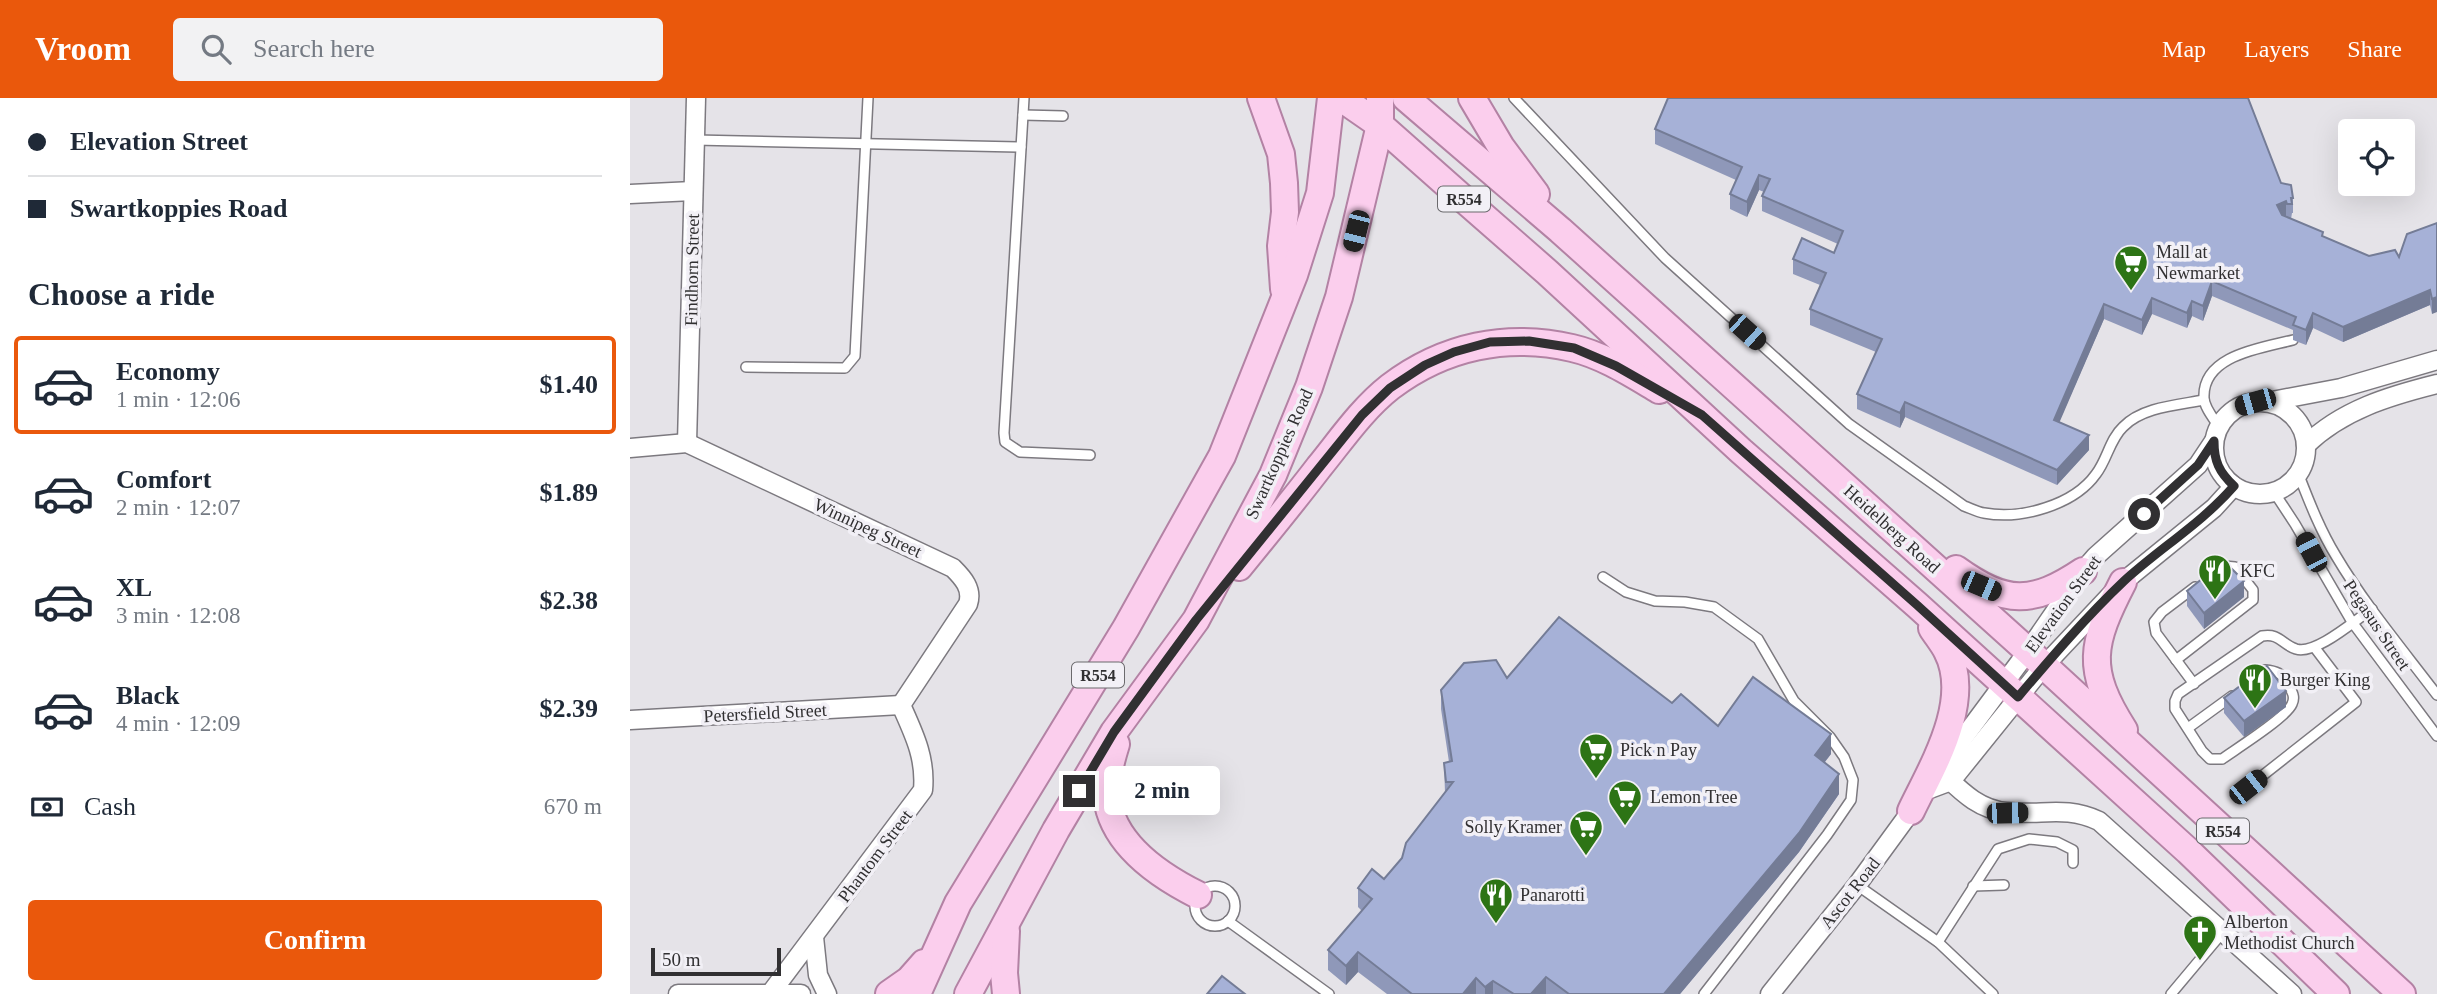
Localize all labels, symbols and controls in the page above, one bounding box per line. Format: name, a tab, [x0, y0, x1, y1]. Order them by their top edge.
search box	[173, 18, 663, 81]
icon: search	[197, 30, 235, 68]
text: Vroom	[35, 31, 131, 67]
text: Search here	[253, 34, 375, 63]
text: Map	[2162, 36, 2206, 62]
text: Layers	[2244, 36, 2309, 62]
text: Share	[2347, 36, 2402, 62]
map controls	[2338, 119, 2415, 196]
button: locate	[2338, 119, 2415, 196]
text: Elevation Street	[70, 127, 248, 156]
road number: R554	[1438, 186, 1490, 212]
text: Swartkoppies Road	[70, 194, 287, 223]
car	[1341, 208, 1372, 254]
street label: Findhorn Street	[681, 214, 703, 326]
place label: Mall at Newmarket	[2156, 242, 2240, 283]
supermarket icon: Mall at Newmarket	[2112, 243, 2150, 292]
text: Choose a ride	[28, 276, 215, 312]
car	[1725, 310, 1770, 354]
icon: car	[32, 354, 95, 417]
text: Economy	[116, 357, 220, 386]
text: $1.40	[540, 370, 598, 399]
street label: Swartkoppies Road	[1241, 386, 1317, 522]
car	[2232, 386, 2279, 418]
text: 1 min · 12:06	[116, 387, 241, 412]
icon: car	[32, 462, 95, 525]
text: Comfort	[116, 465, 211, 494]
text: $1.89	[540, 478, 598, 507]
street label: Heidelberg Road	[1840, 481, 1944, 577]
street label: Winnipeg Street	[811, 494, 925, 562]
text: 2 min · 12:07	[116, 495, 241, 520]
route start	[2128, 498, 2160, 530]
car	[2292, 529, 2331, 575]
street label: Elevation Street	[2021, 551, 2105, 657]
restaurant icon: KFC	[2196, 552, 2234, 601]
place label: KFC	[2240, 561, 2275, 581]
car	[1958, 568, 2005, 604]
icon: car	[32, 570, 95, 633]
text: XL	[116, 573, 152, 602]
street label: Pegasus Street	[2339, 576, 2415, 674]
text: $2.38	[540, 586, 598, 615]
text: 3 min · 12:08	[116, 603, 241, 628]
restaurant icon: Burger King	[2236, 661, 2274, 710]
road number: R554	[1072, 662, 1124, 688]
place label: Burger King	[2280, 670, 2370, 690]
icon: car	[32, 678, 95, 741]
text: Black	[116, 681, 180, 710]
text: $2.39	[540, 694, 598, 723]
street label: Petersfield Street	[703, 700, 827, 726]
text: 4 min · 12:09	[116, 711, 241, 736]
supermarket icon: Pick n Pay	[1577, 731, 1615, 780]
place label: Pick n Pay	[1620, 740, 1697, 760]
callout: 2 min	[1104, 766, 1219, 816]
car	[2225, 766, 2272, 808]
route end	[1063, 775, 1095, 807]
text: 2 min	[1134, 778, 1190, 803]
supermarket icon: Lemon Tree	[1606, 778, 1644, 827]
place label: Lemon Tree	[1650, 787, 1738, 807]
icon: cash	[28, 788, 66, 826]
text: Cash	[84, 792, 136, 821]
text: 670 m	[544, 794, 602, 819]
car	[1986, 802, 2029, 824]
street label: Phantom Street	[834, 806, 916, 906]
supermarket icon: Solly Kramer	[1567, 808, 1605, 857]
place label: Solly Kramer	[1465, 817, 1562, 837]
road number: R554	[2197, 818, 2249, 844]
street label: Ascot Road	[1816, 854, 1884, 932]
restaurant icon: Panarotti	[1477, 876, 1515, 925]
place label: Panarotti	[1520, 885, 1585, 905]
button: Confirm	[28, 900, 602, 980]
place label: Alberton Methodist Church	[2224, 912, 2355, 953]
church icon: Alberton Methodist Church	[2181, 913, 2219, 962]
scale bar	[651, 945, 780, 977]
text: 50 m	[662, 949, 701, 970]

